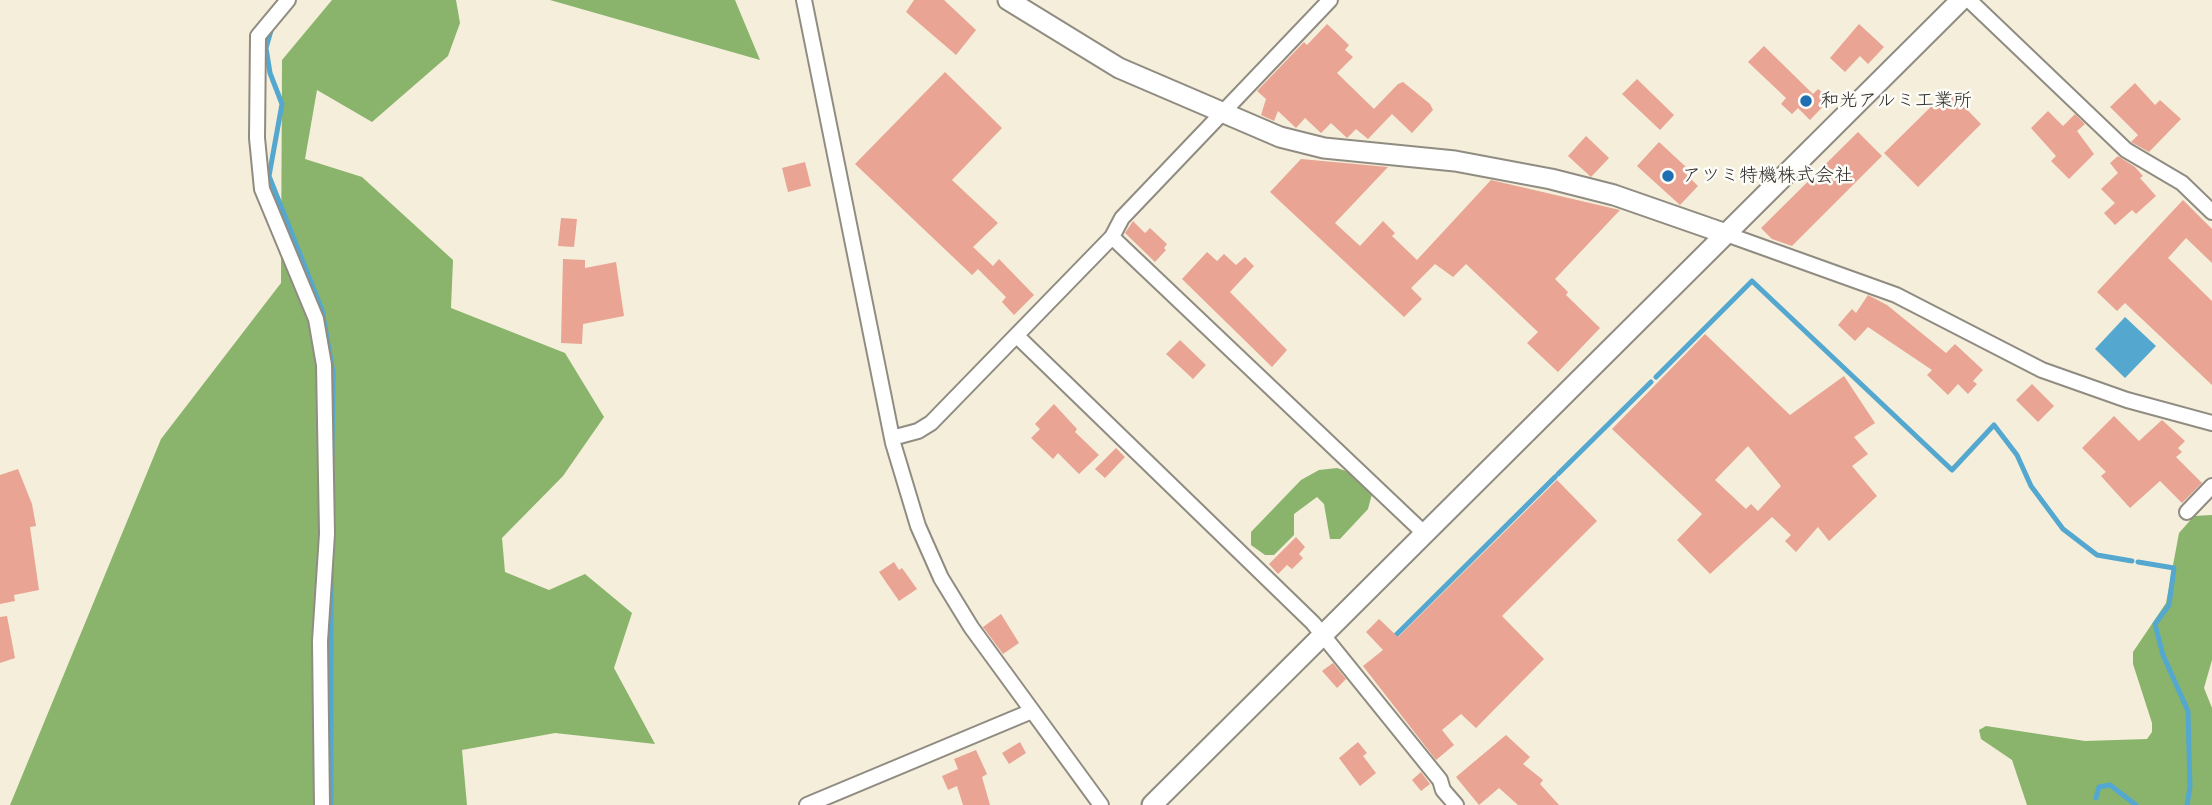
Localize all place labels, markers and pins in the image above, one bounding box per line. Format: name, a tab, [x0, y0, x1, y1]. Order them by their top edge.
place label: 和光アルミ工業所	[1820, 90, 1972, 112]
marker: 和光アルミ工業所	[1798, 93, 1814, 109]
place label: アツミ特機株式会社	[1682, 165, 1853, 187]
marker: アツミ特機株式会社	[1660, 168, 1676, 184]

